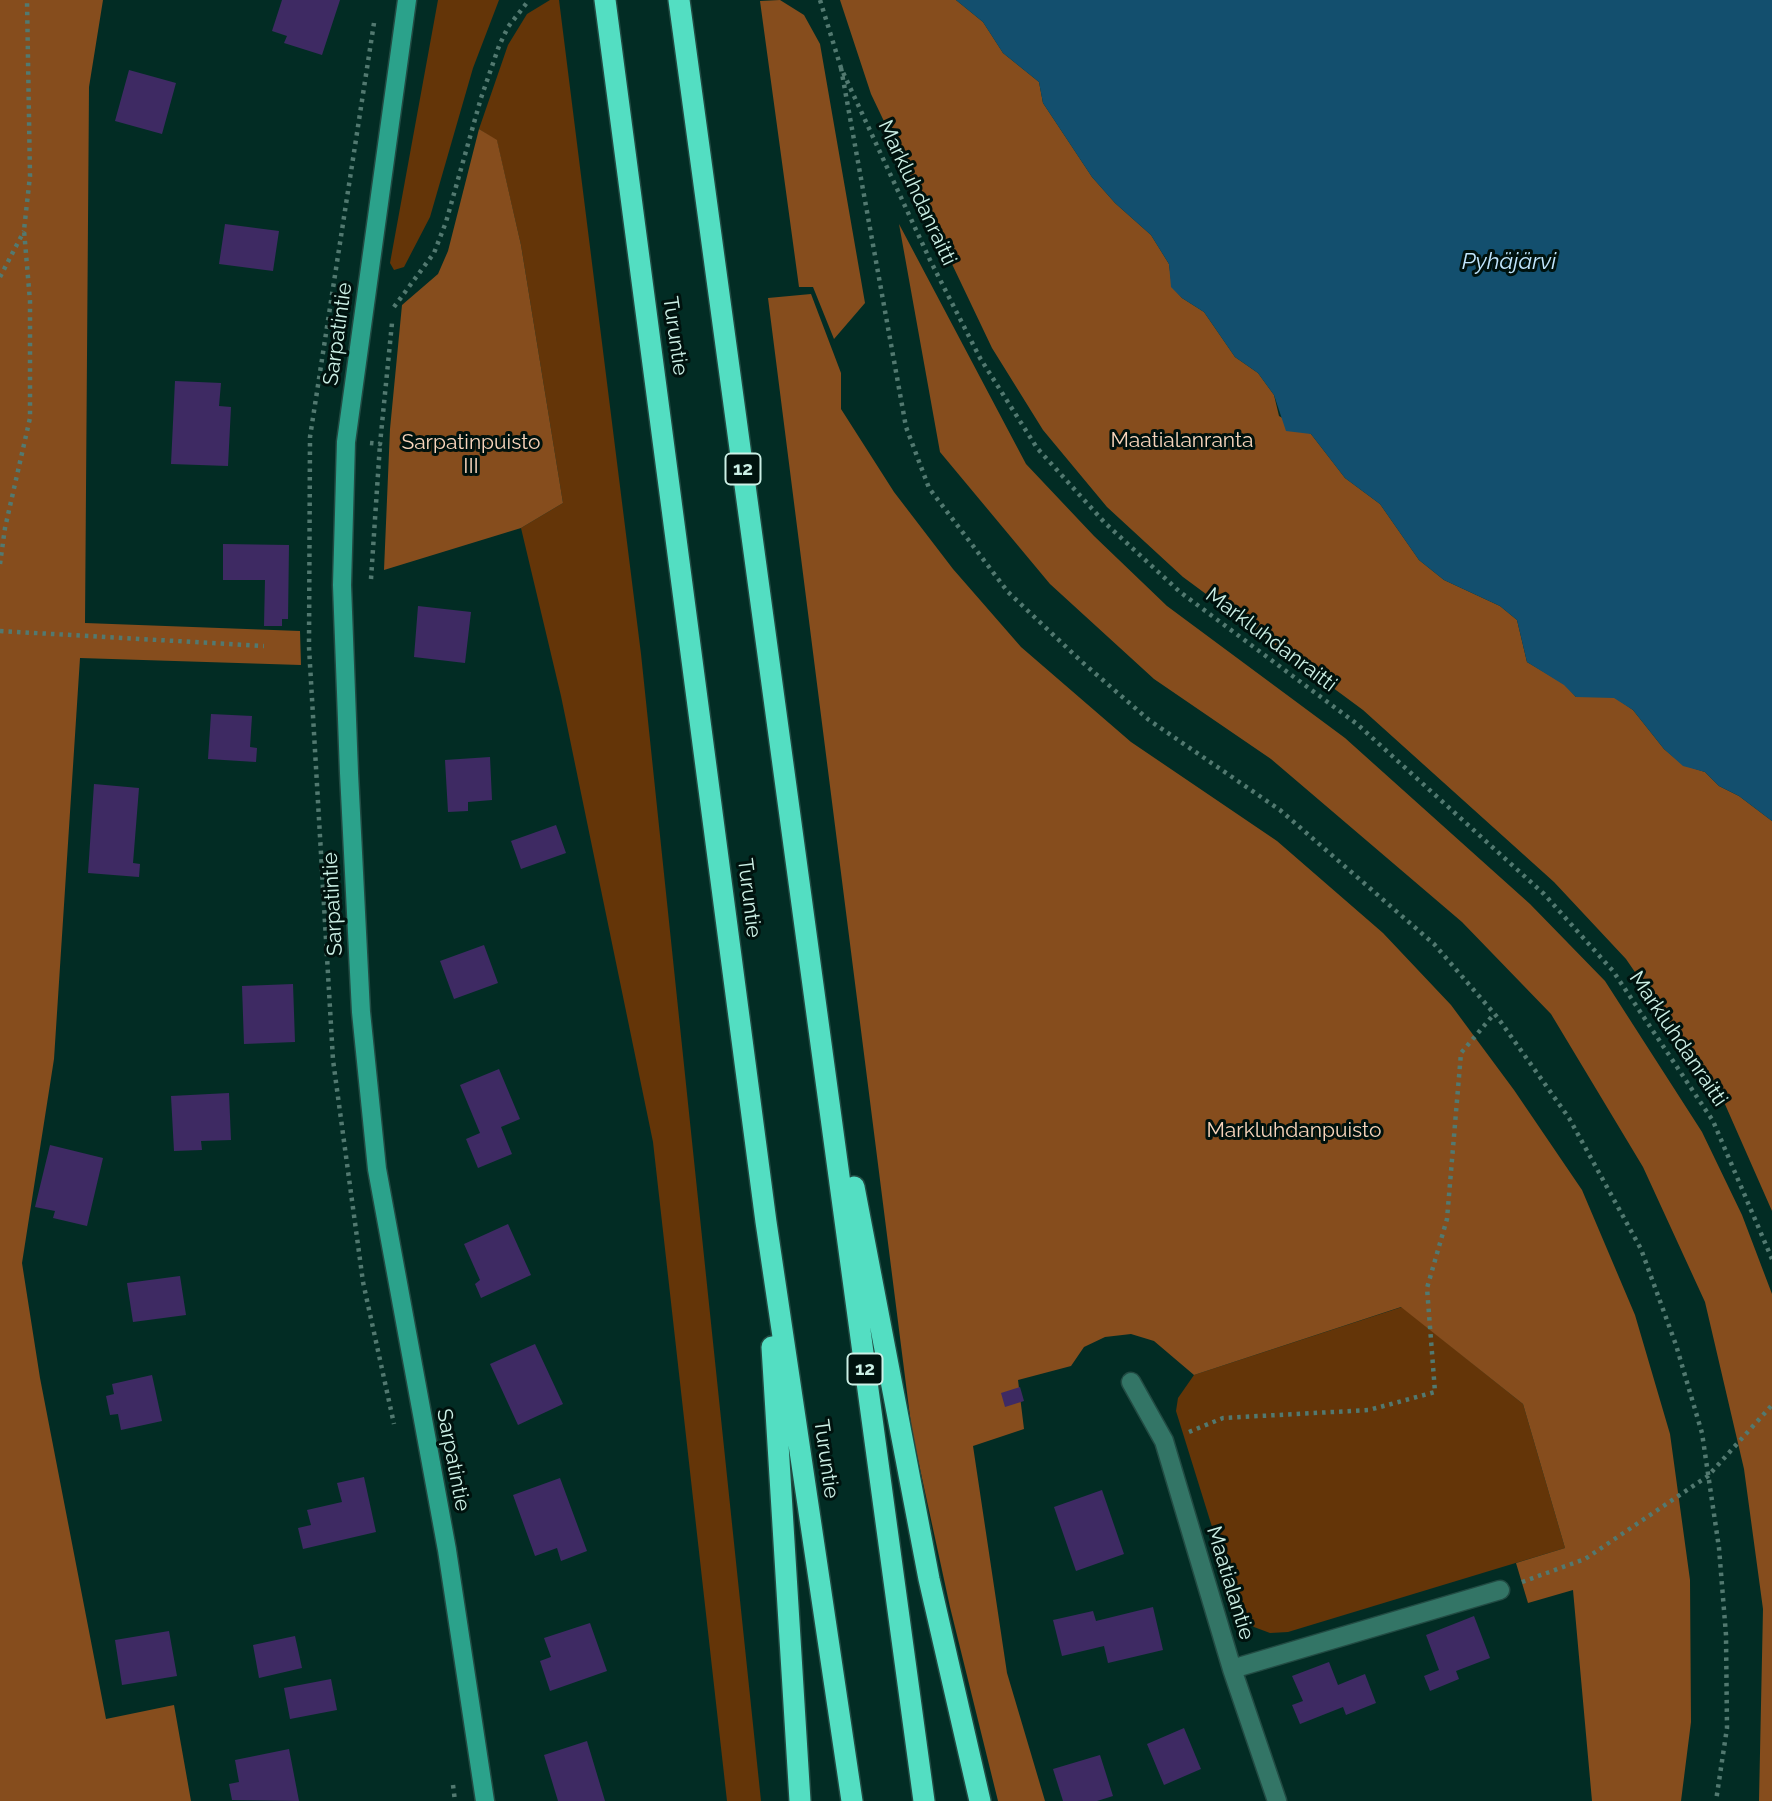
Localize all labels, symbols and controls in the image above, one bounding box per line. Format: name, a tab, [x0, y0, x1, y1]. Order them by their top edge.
street label: Markluhdanraitti	[872, 116, 962, 270]
water label: Pyhäjärvi	[1462, 248, 1556, 276]
street label: Sarpatintie	[318, 281, 358, 387]
street label: Turuntie	[657, 295, 693, 377]
park label: Maatialanranta	[1111, 428, 1253, 454]
park label: Sarpatinpuisto III	[401, 430, 541, 480]
road number: 12	[726, 454, 760, 484]
street label: Markluhdanraitti	[1201, 583, 1341, 697]
street label: Sarpatintie	[318, 852, 348, 956]
street label: Turuntie	[732, 857, 766, 939]
street label: Markluhdanraitti	[1624, 967, 1732, 1111]
park label: Markluhdanpuisto	[1207, 1118, 1381, 1144]
road number: 12	[848, 1354, 882, 1385]
street label: Sarpatintie	[431, 1407, 475, 1513]
street label: Turuntie	[808, 1418, 844, 1500]
street label: Maatialantie	[1201, 1523, 1259, 1643]

